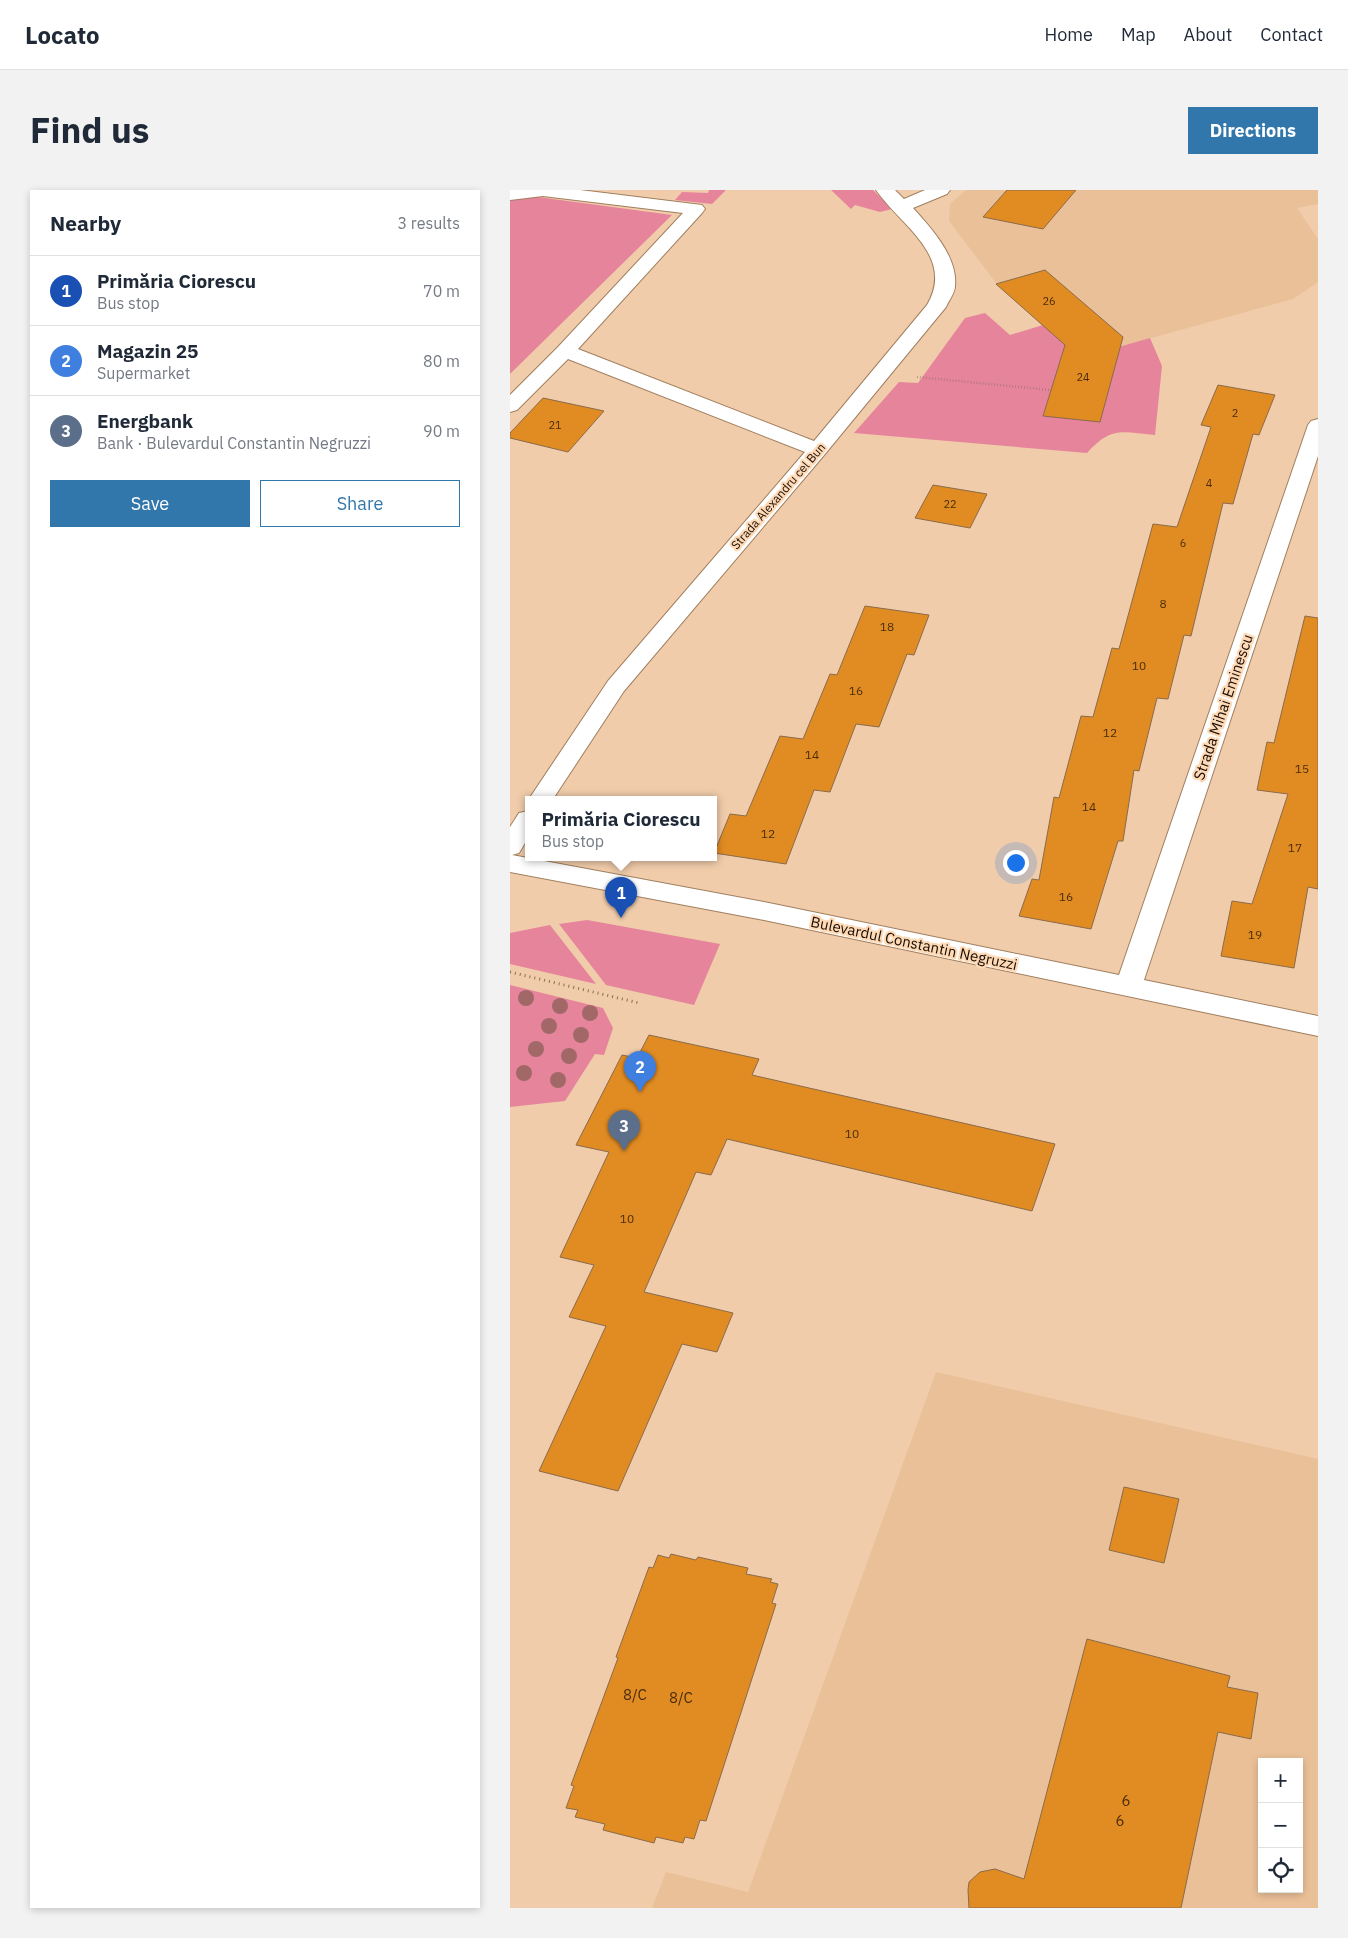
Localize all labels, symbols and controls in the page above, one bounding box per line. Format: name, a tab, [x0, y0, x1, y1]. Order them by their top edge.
text: Locato	[25, 19, 100, 51]
text: Home	[1045, 23, 1093, 46]
text: Map	[1121, 23, 1156, 46]
text: About	[1184, 23, 1232, 46]
text: Contact	[1260, 23, 1323, 46]
text: Find us	[30, 107, 149, 153]
button: Directions	[1188, 107, 1318, 154]
text: Nearby	[50, 209, 121, 237]
text: 3 results	[397, 213, 460, 233]
text: Primăria Ciorescu	[97, 269, 256, 293]
text: 1	[61, 281, 71, 301]
text: 70 m	[423, 281, 460, 301]
text: Bus stop	[97, 293, 160, 313]
house number: 26	[1042, 294, 1056, 308]
text: Magazin 25	[97, 339, 199, 363]
text: 2	[61, 351, 71, 371]
text: 80 m	[423, 351, 460, 371]
text: Supermarket	[97, 363, 190, 383]
house number: 24	[1076, 370, 1090, 384]
house number: 2	[1232, 406, 1238, 420]
text: Energbank	[97, 409, 193, 433]
house number: 21	[548, 418, 562, 432]
text: 3	[61, 421, 71, 441]
text: 90 m	[423, 421, 460, 441]
text: Bank · Bulevardul Constantin Negruzzi	[97, 433, 371, 453]
street label: Strada Alexandru cel Bun	[728, 440, 828, 552]
house number: 4	[1206, 476, 1213, 490]
button: Save	[50, 480, 250, 527]
button: Share	[260, 480, 460, 527]
house number: 22	[943, 497, 957, 511]
house number: 6	[1180, 536, 1186, 550]
house number: 8	[1159, 596, 1167, 611]
house number: 18	[880, 619, 894, 634]
street label: Strada Mihai Eminescu	[1189, 632, 1257, 782]
house number: 10	[1132, 658, 1146, 673]
house number: 16	[849, 683, 863, 698]
house number: 12	[1103, 725, 1117, 740]
house number: 14	[805, 747, 819, 762]
house number: 15	[1295, 761, 1309, 776]
popup	[525, 796, 717, 861]
house number: 14	[1082, 799, 1096, 814]
text: Primăria Ciorescu	[541, 807, 701, 831]
house number: 12	[761, 826, 775, 841]
text: Bus stop	[541, 831, 604, 851]
house number: 17	[1288, 840, 1302, 855]
your location	[1003, 850, 1029, 876]
pin: 1	[605, 877, 637, 918]
house number: 16	[1059, 889, 1073, 904]
street label: Bulevardul Constantin Negruzzi	[809, 912, 1019, 974]
house number: 19	[1248, 927, 1262, 942]
pin: 2	[624, 1051, 656, 1092]
pin: 3	[608, 1110, 640, 1151]
house number: 10	[845, 1126, 859, 1141]
house number: 10	[620, 1211, 634, 1226]
house number: 8/C	[623, 1685, 647, 1704]
house number: 8/C	[669, 1688, 693, 1707]
map controls	[1258, 1758, 1303, 1893]
button: +	[1258, 1758, 1303, 1803]
house number: 6	[1121, 1791, 1131, 1810]
button: −	[1258, 1803, 1303, 1848]
house number: 6	[1115, 1811, 1125, 1830]
button: locate	[1258, 1848, 1303, 1893]

